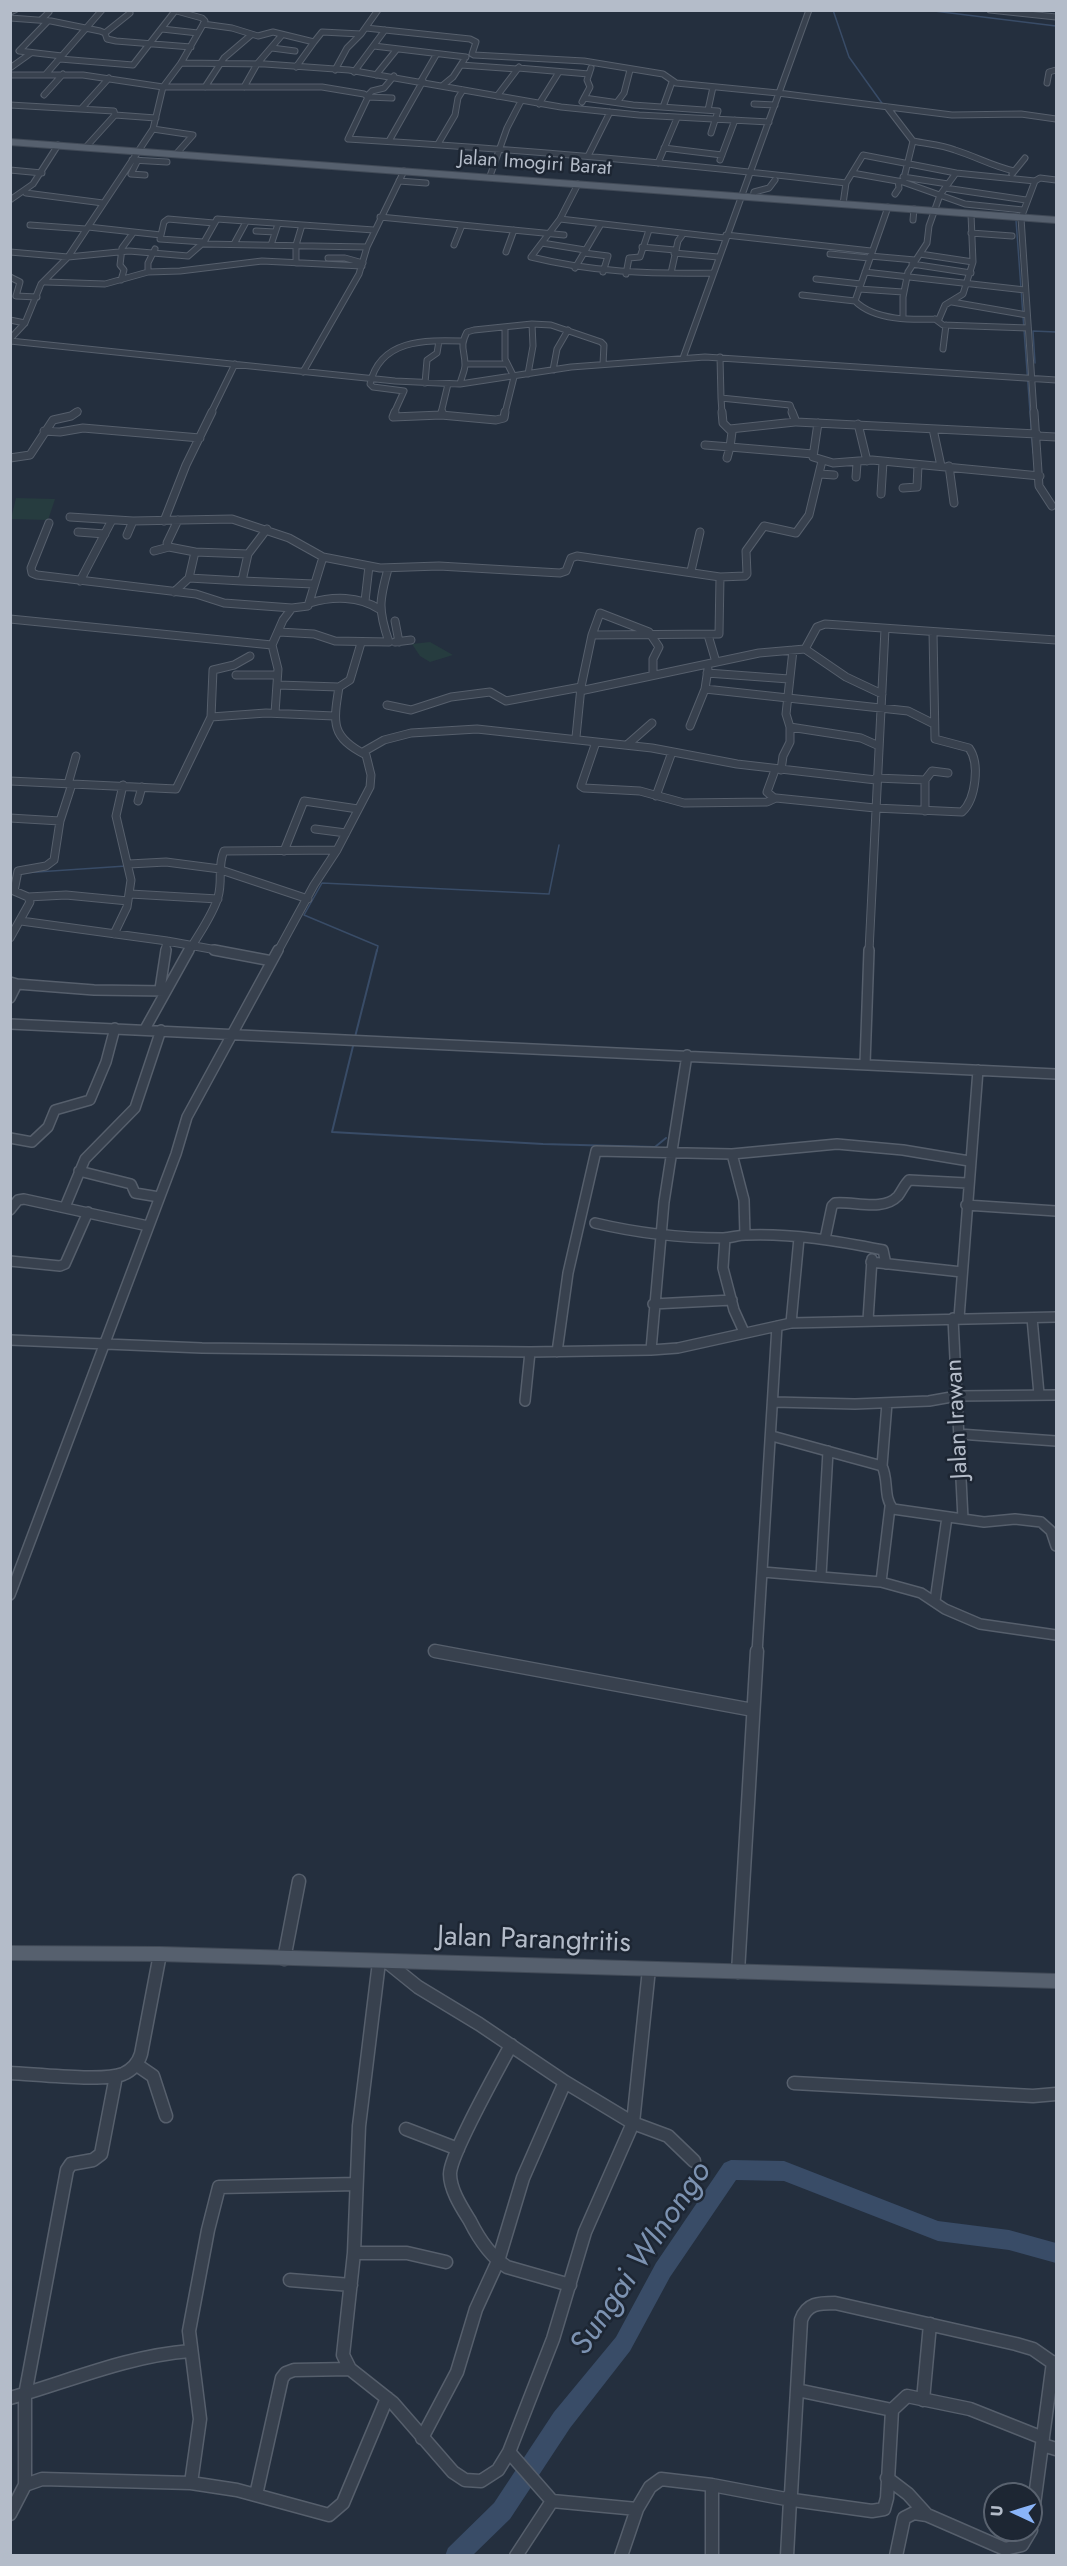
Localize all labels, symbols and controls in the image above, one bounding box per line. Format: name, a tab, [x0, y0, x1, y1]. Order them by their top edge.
street label: Jalan Imogiri Barat	[458, 147, 612, 181]
street label: Jalan Irawan	[940, 1358, 976, 1480]
street label: Jalan Parangtritis	[437, 1921, 631, 1961]
water label: Sungai WInongo	[563, 2155, 721, 2363]
north arrow	[983, 2482, 1043, 2542]
text: U	[985, 2504, 1008, 2517]

